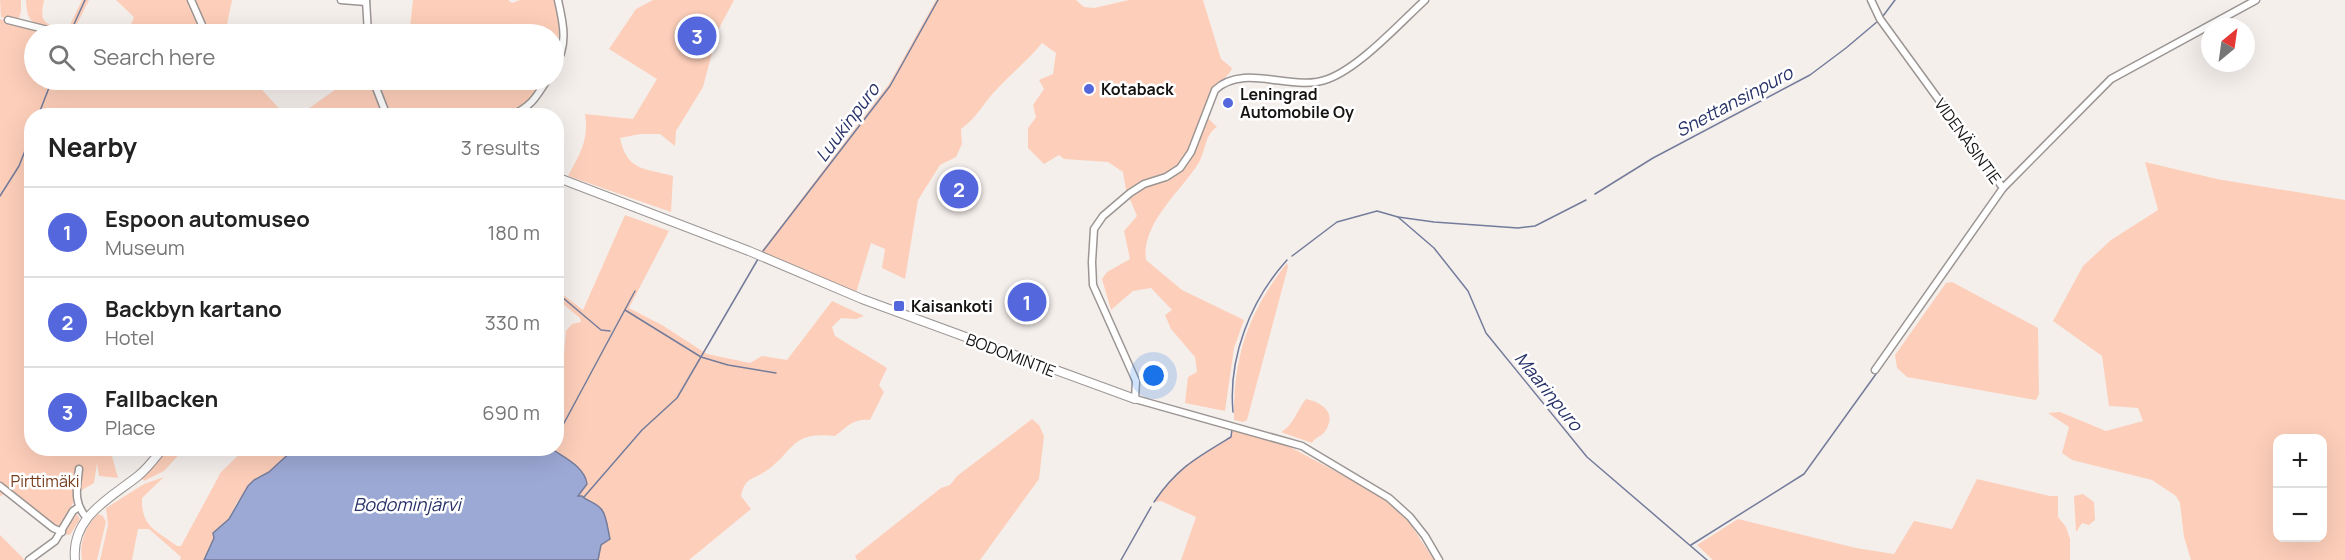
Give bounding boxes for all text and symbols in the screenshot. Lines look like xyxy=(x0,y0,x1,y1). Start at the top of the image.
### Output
pin: 3 xyxy=(678,14,716,58)
north arrow xyxy=(2201,18,2255,72)
search box xyxy=(24,24,564,90)
icon: search xyxy=(45,41,78,74)
text: Search here xyxy=(93,42,215,72)
water label: Snettansinpuro xyxy=(1671,60,1798,142)
water label: Luukinpuro xyxy=(810,77,885,166)
place label: Kotaback xyxy=(1101,78,1174,100)
marker: Kotaback xyxy=(1082,82,1096,96)
place label: Leningrad Automobile Oy xyxy=(1240,83,1354,123)
street label: VIDENÄSINTIE xyxy=(1929,94,2007,188)
marker: Leningrad Automobile Oy xyxy=(1221,96,1235,110)
text: Nearby xyxy=(48,129,137,165)
text: 3 results xyxy=(461,134,540,161)
pin: 2 xyxy=(940,166,978,212)
text: Espoon automuseo xyxy=(105,204,310,234)
text: 1 xyxy=(63,219,72,246)
text: 180 m xyxy=(487,219,540,246)
text: Museum xyxy=(105,234,185,261)
pin: 1 xyxy=(1008,280,1046,324)
text: Backbyn kartano xyxy=(105,294,282,324)
place label: Kaisankoti xyxy=(911,295,993,317)
marker: Kaisankoti xyxy=(892,299,906,313)
text: 2 xyxy=(62,309,73,336)
text: 330 m xyxy=(485,309,540,336)
text: Hotel xyxy=(105,324,155,351)
street label: BODOMINTIE xyxy=(963,328,1059,382)
water label: Maarinpuro xyxy=(1510,347,1589,436)
your location xyxy=(1139,361,1168,390)
text: Fallbacken xyxy=(105,384,218,414)
text: 3 xyxy=(62,399,73,426)
text: 690 m xyxy=(482,399,540,426)
text: Place xyxy=(105,414,155,441)
map controls xyxy=(2273,434,2327,542)
button: + xyxy=(2273,434,2327,488)
park label: Pirttimäki xyxy=(11,470,79,492)
button: − xyxy=(2273,488,2327,542)
water label: Bodominjärvi xyxy=(353,492,464,516)

